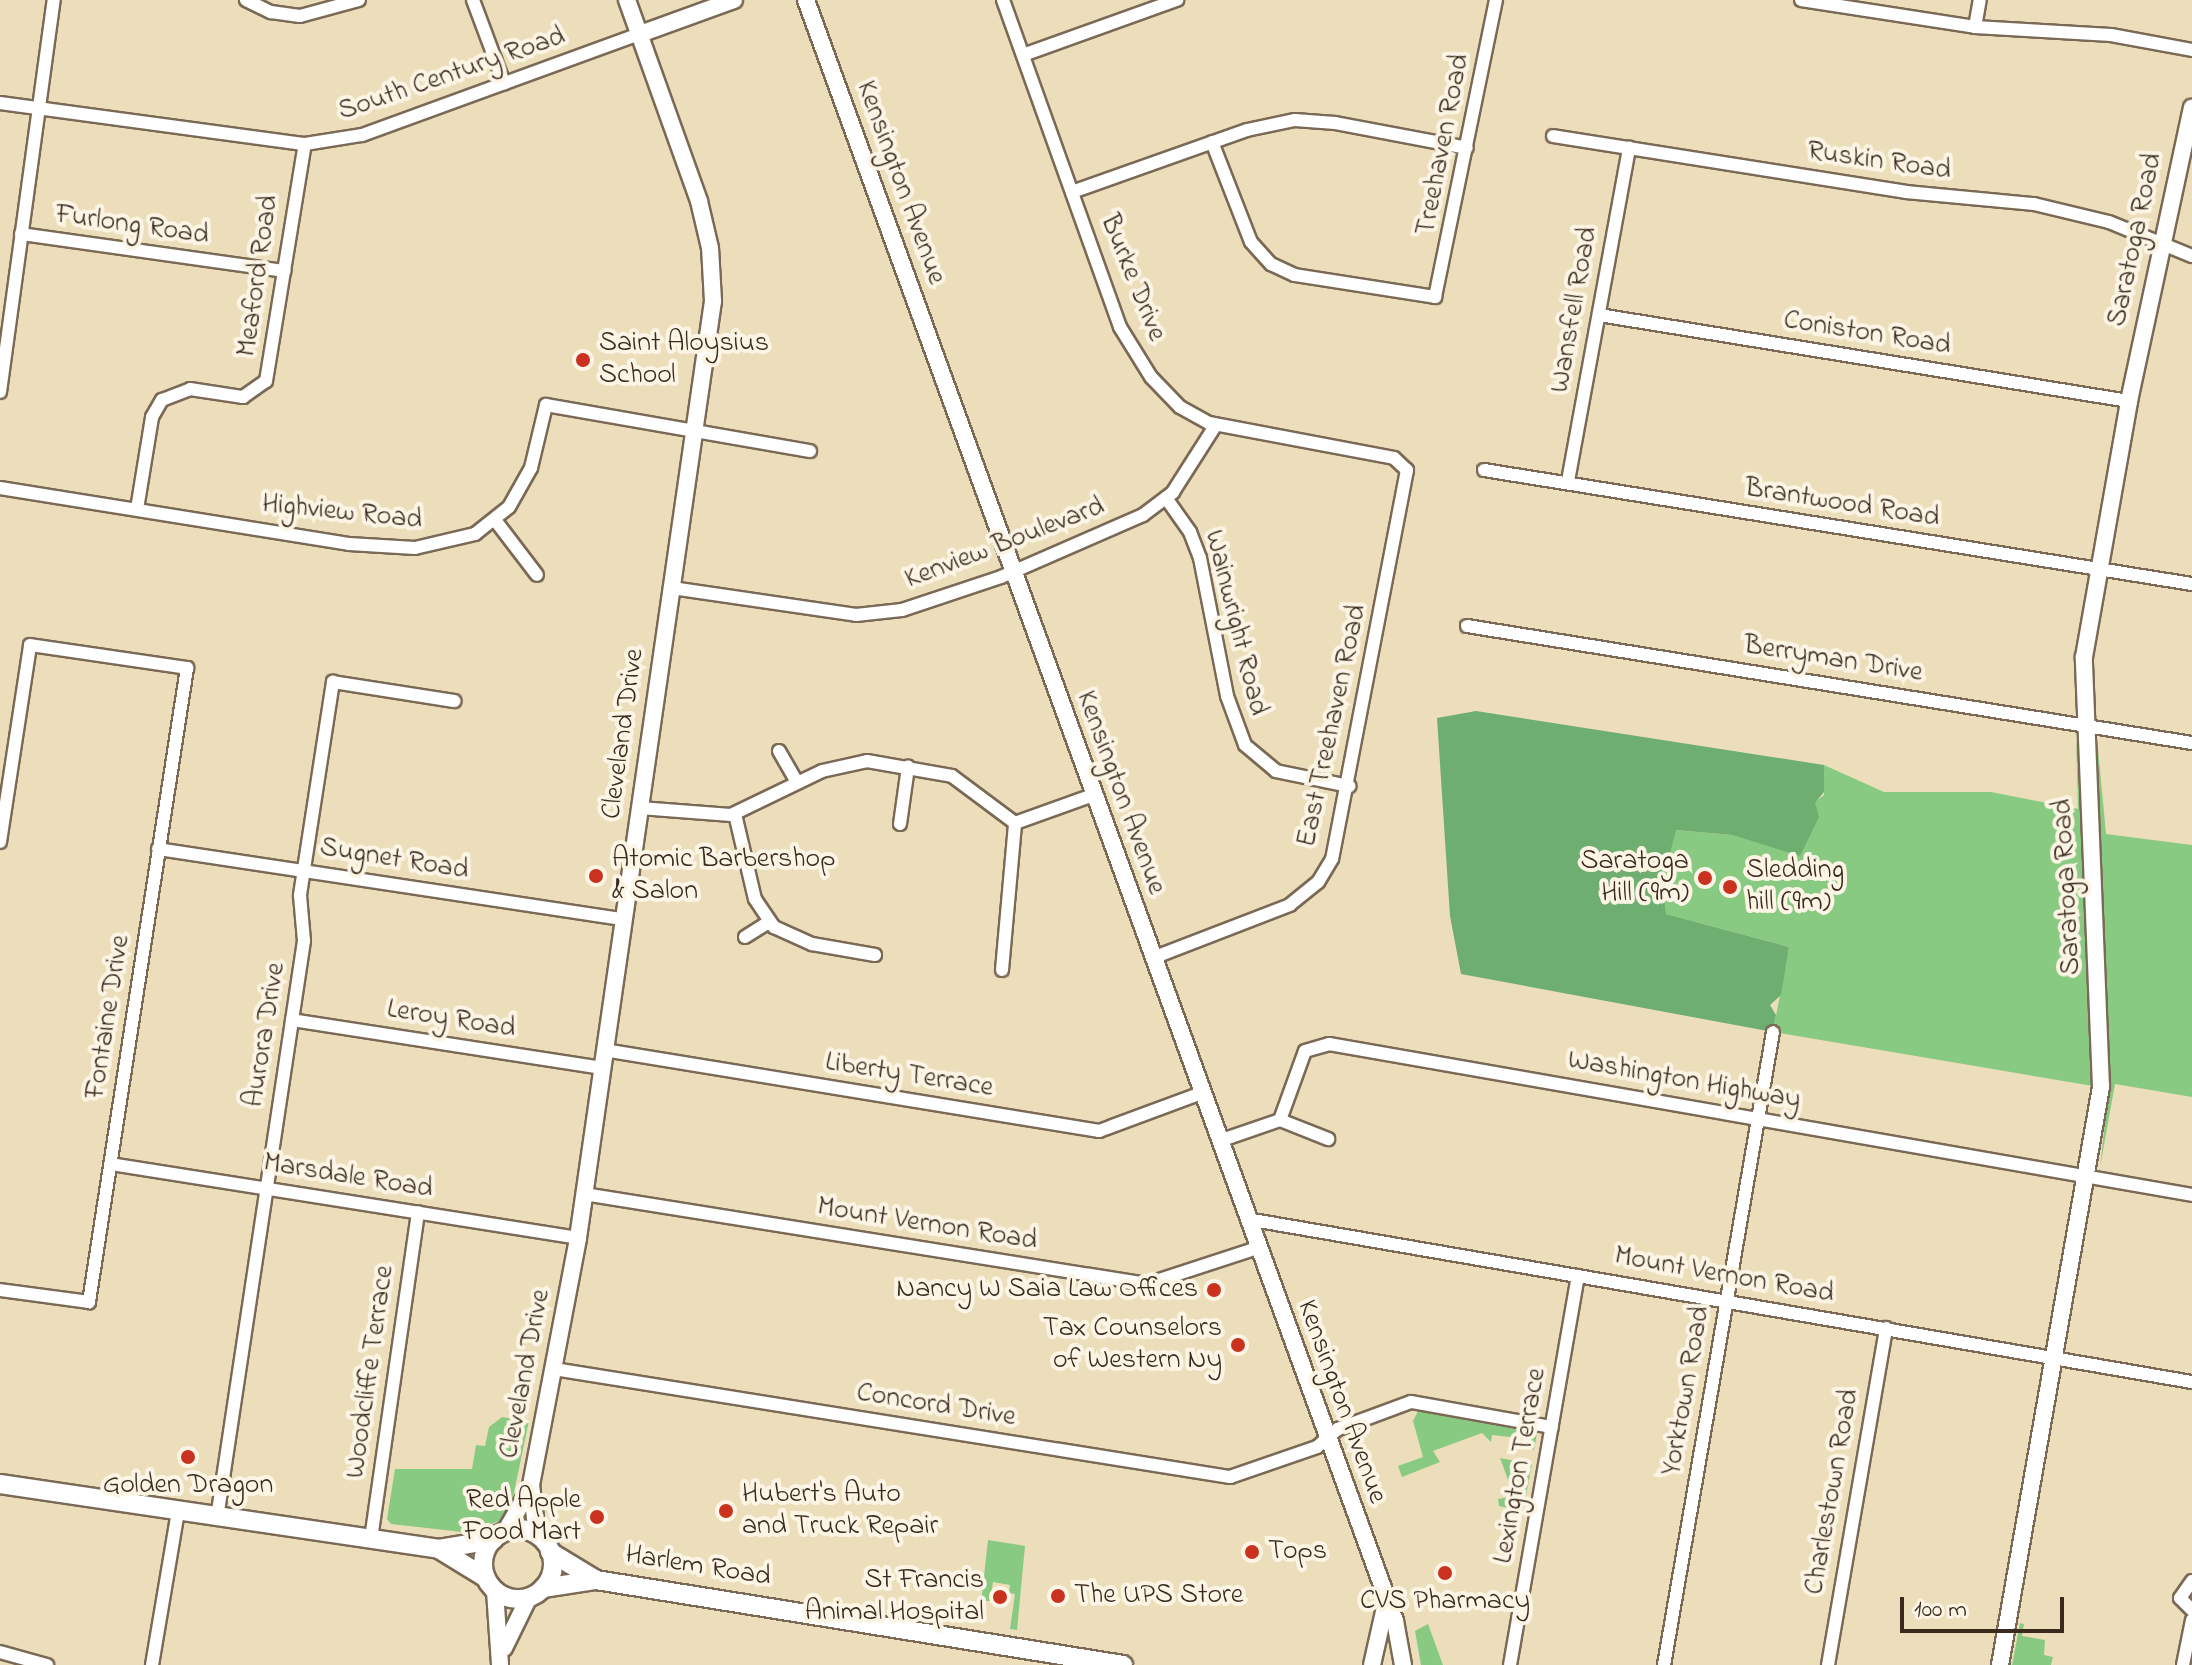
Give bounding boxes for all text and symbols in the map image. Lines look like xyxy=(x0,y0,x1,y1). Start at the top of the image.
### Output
street label: South Century Road xyxy=(334,20,570,130)
street label: Treehaven Road xyxy=(1410,51,1478,239)
street label: Kensington Avenue xyxy=(848,77,952,289)
street label: Ruskin Road xyxy=(1805,135,1953,189)
street label: Saratoga Road xyxy=(2101,150,2171,330)
street label: Meaford Road xyxy=(231,193,287,359)
street label: Furlong Road xyxy=(53,199,211,253)
street label: Burke Drive xyxy=(1091,210,1173,346)
street label: Wansfell Road xyxy=(1544,224,1606,396)
street label: Coniston Road xyxy=(1781,304,1953,364)
place label: Saint Aloysius School xyxy=(599,327,769,393)
marker: Saint Aloysius School xyxy=(574,351,592,369)
street label: Brantwood Road xyxy=(1742,472,1942,536)
street label: Highview Road xyxy=(260,488,424,538)
street label: Kenview Boulevard xyxy=(901,491,1109,597)
street label: Wainwright Road xyxy=(1196,527,1274,719)
street label: East Treehaven Road xyxy=(1291,602,1375,850)
street label: Berryman Drive xyxy=(1741,629,1925,691)
street label: Cleveland Drive xyxy=(595,647,653,821)
street label: Kensington Avenue xyxy=(1068,687,1172,899)
street label: Saratoga Road xyxy=(2047,798,2089,976)
street label: Sugnet Road xyxy=(317,832,471,888)
place label: Atomic Barbershop & Salon xyxy=(612,843,835,909)
place label: Saratoga Hill (9m) xyxy=(1580,845,1689,911)
place label: Sledding hill (9m) xyxy=(1746,854,1844,920)
marker: Atomic Barbershop & Salon xyxy=(587,867,605,885)
marker: Saratoga Hill (9m) xyxy=(1696,869,1714,887)
marker: Sledding hill (9m) xyxy=(1721,878,1739,896)
street label: Fontaine Drive xyxy=(79,933,139,1101)
street label: Aurora Drive xyxy=(238,960,294,1110)
street label: Leroy Road xyxy=(384,993,518,1047)
street label: Washington Highway xyxy=(1565,1044,1803,1118)
street label: Liberty Terrace xyxy=(823,1046,995,1106)
street label: Marsdale Road xyxy=(261,1147,435,1207)
street label: Mount Vernon Road xyxy=(815,1191,1039,1259)
street label: Mount Vernon Road xyxy=(1612,1240,1836,1312)
street label: Woodcliffe Terrace xyxy=(339,1263,403,1481)
place label: Nancy W Saia Law Offices xyxy=(896,1273,1198,1307)
marker: Nancy W Saia Law Offices xyxy=(1205,1281,1223,1299)
street label: Cleveland Drive xyxy=(493,1287,559,1461)
street label: Kensington Avenue xyxy=(1289,1296,1393,1508)
street label: Yorktown Road xyxy=(1656,1304,1718,1478)
place label: Tax Counselors of Western Ny xyxy=(1043,1312,1222,1378)
marker: Tax Counselors of Western Ny xyxy=(1229,1336,1247,1354)
street label: Lexington Terrace xyxy=(1487,1366,1555,1566)
street label: Concord Drive xyxy=(854,1377,1018,1435)
street label: Charlestown Road xyxy=(1798,1387,1868,1597)
marker: Golden Dragon xyxy=(179,1448,197,1466)
place label: Golden Dragon xyxy=(103,1469,273,1503)
place label: Hubert's Auto and Truck Repair xyxy=(742,1478,938,1544)
place label: Red Apple Food Mart xyxy=(463,1484,581,1550)
marker: Hubert's Auto and Truck Repair xyxy=(717,1502,735,1520)
marker: Red Apple Food Mart xyxy=(588,1508,606,1526)
place label: Tops xyxy=(1268,1535,1327,1569)
street label: Harlem Road xyxy=(623,1539,773,1595)
marker: Tops xyxy=(1243,1543,1261,1561)
place label: St Francis Animal Hospital xyxy=(805,1564,984,1630)
marker: CVS Pharmacy xyxy=(1436,1564,1454,1582)
place label: The UPS Store xyxy=(1074,1579,1243,1613)
scale bar xyxy=(1904,1581,2068,1631)
place label: CVS Pharmacy xyxy=(1360,1585,1530,1619)
marker: The UPS Store xyxy=(1049,1587,1067,1605)
marker: St Francis Animal Hospital xyxy=(991,1588,1009,1606)
text: 100 m xyxy=(1914,1593,1967,1628)

